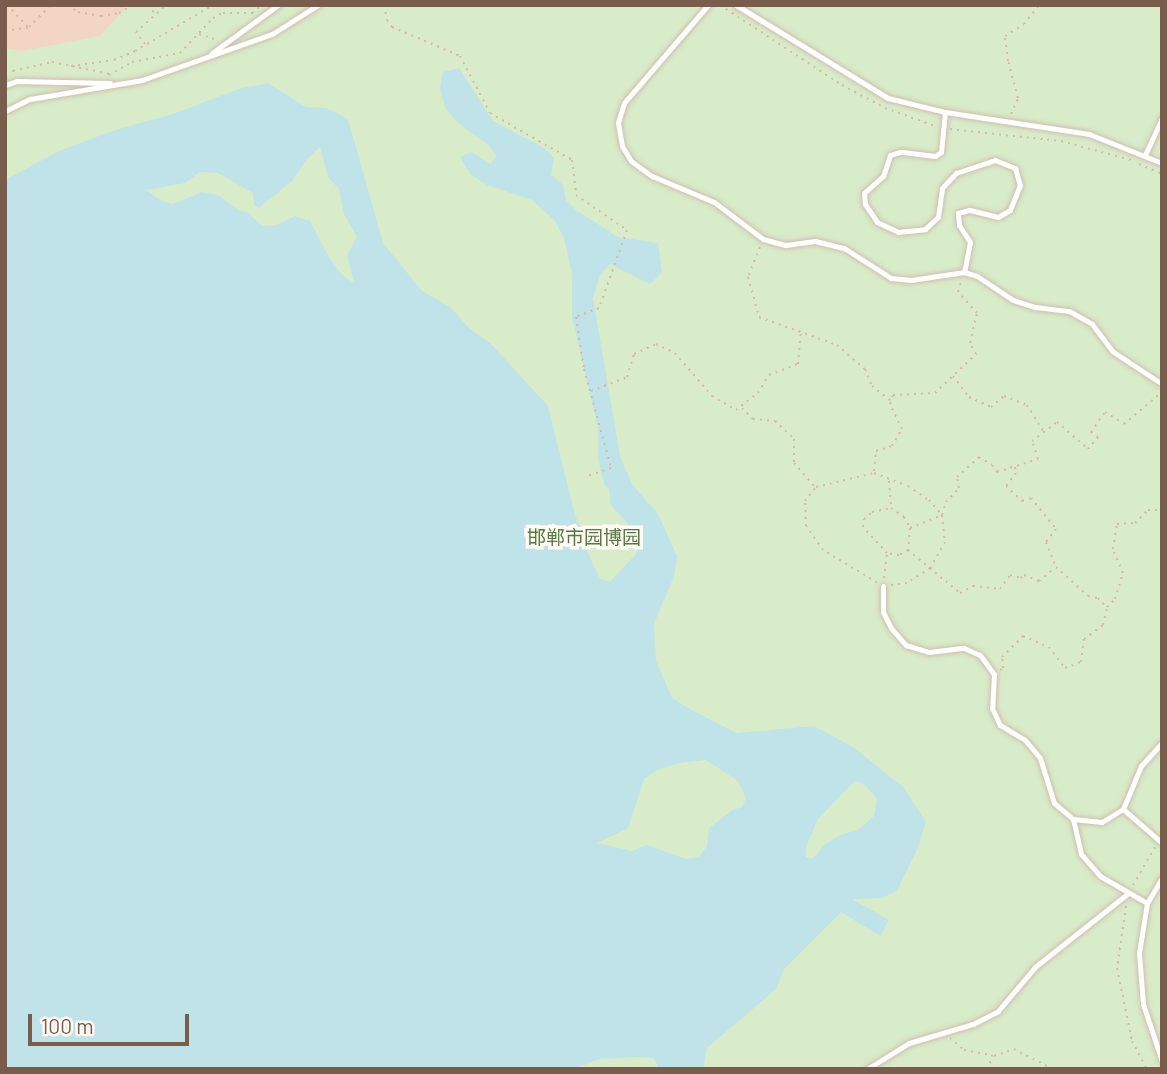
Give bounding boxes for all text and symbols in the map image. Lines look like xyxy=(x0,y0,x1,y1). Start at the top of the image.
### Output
park label: 邯郸市园博园 xyxy=(527,526,641,548)
scale bar xyxy=(32,1000,192,1044)
text: 100 m xyxy=(41,1013,94,1038)

